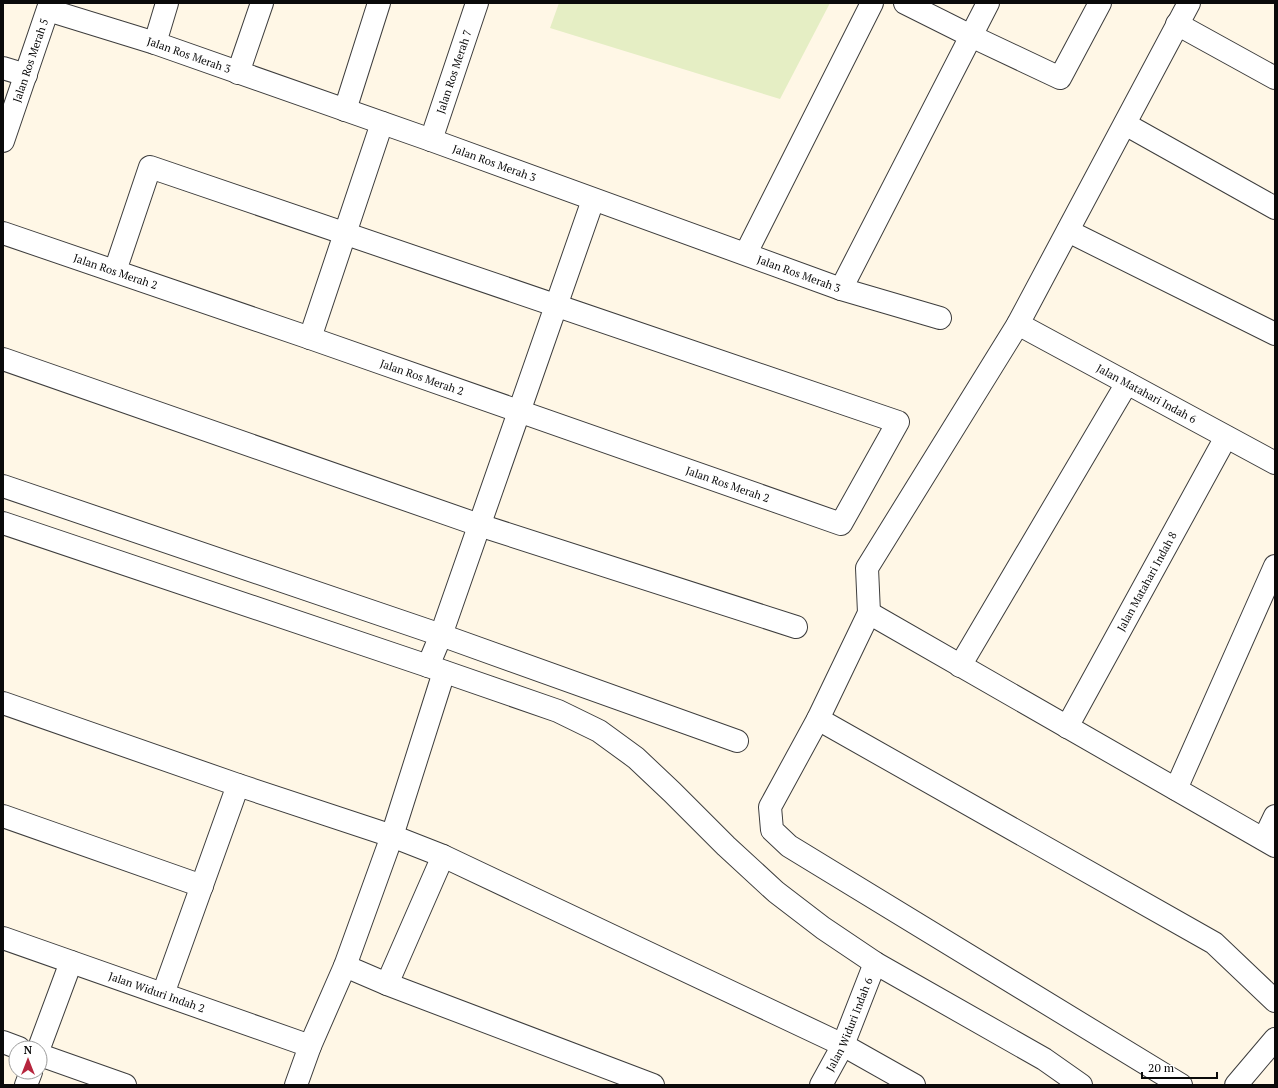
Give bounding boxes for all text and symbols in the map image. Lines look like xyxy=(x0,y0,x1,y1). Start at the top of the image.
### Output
street label: Jalan Ros Merah 5 xyxy=(10,17,51,104)
street label: Jalan Ros Merah 7 xyxy=(433,28,475,116)
street label: Jalan Ros Merah 3 xyxy=(145,34,233,76)
street label: Jalan Ros Merah 3 xyxy=(451,141,538,185)
street label: Jalan Ros Merah 2 xyxy=(72,251,159,292)
street label: Jalan Ros Merah 3 xyxy=(755,252,843,295)
street label: Jalan Ros Merah 2 xyxy=(378,356,466,398)
street label: Jalan Matahari Indah 6 xyxy=(1094,361,1199,426)
street label: Jalan Ros Merah 2 xyxy=(684,463,771,505)
street label: Jalan Matahari Indah 8 xyxy=(1114,529,1180,634)
street label: Jalan Widuri Indah 2 xyxy=(107,969,207,1015)
street label: Jalan Widuri Indah 6 xyxy=(823,975,876,1074)
north arrow xyxy=(8,1040,48,1080)
text: N xyxy=(24,1043,33,1057)
scale bar xyxy=(1142,1054,1217,1080)
text: 20 m xyxy=(1148,1060,1175,1075)

